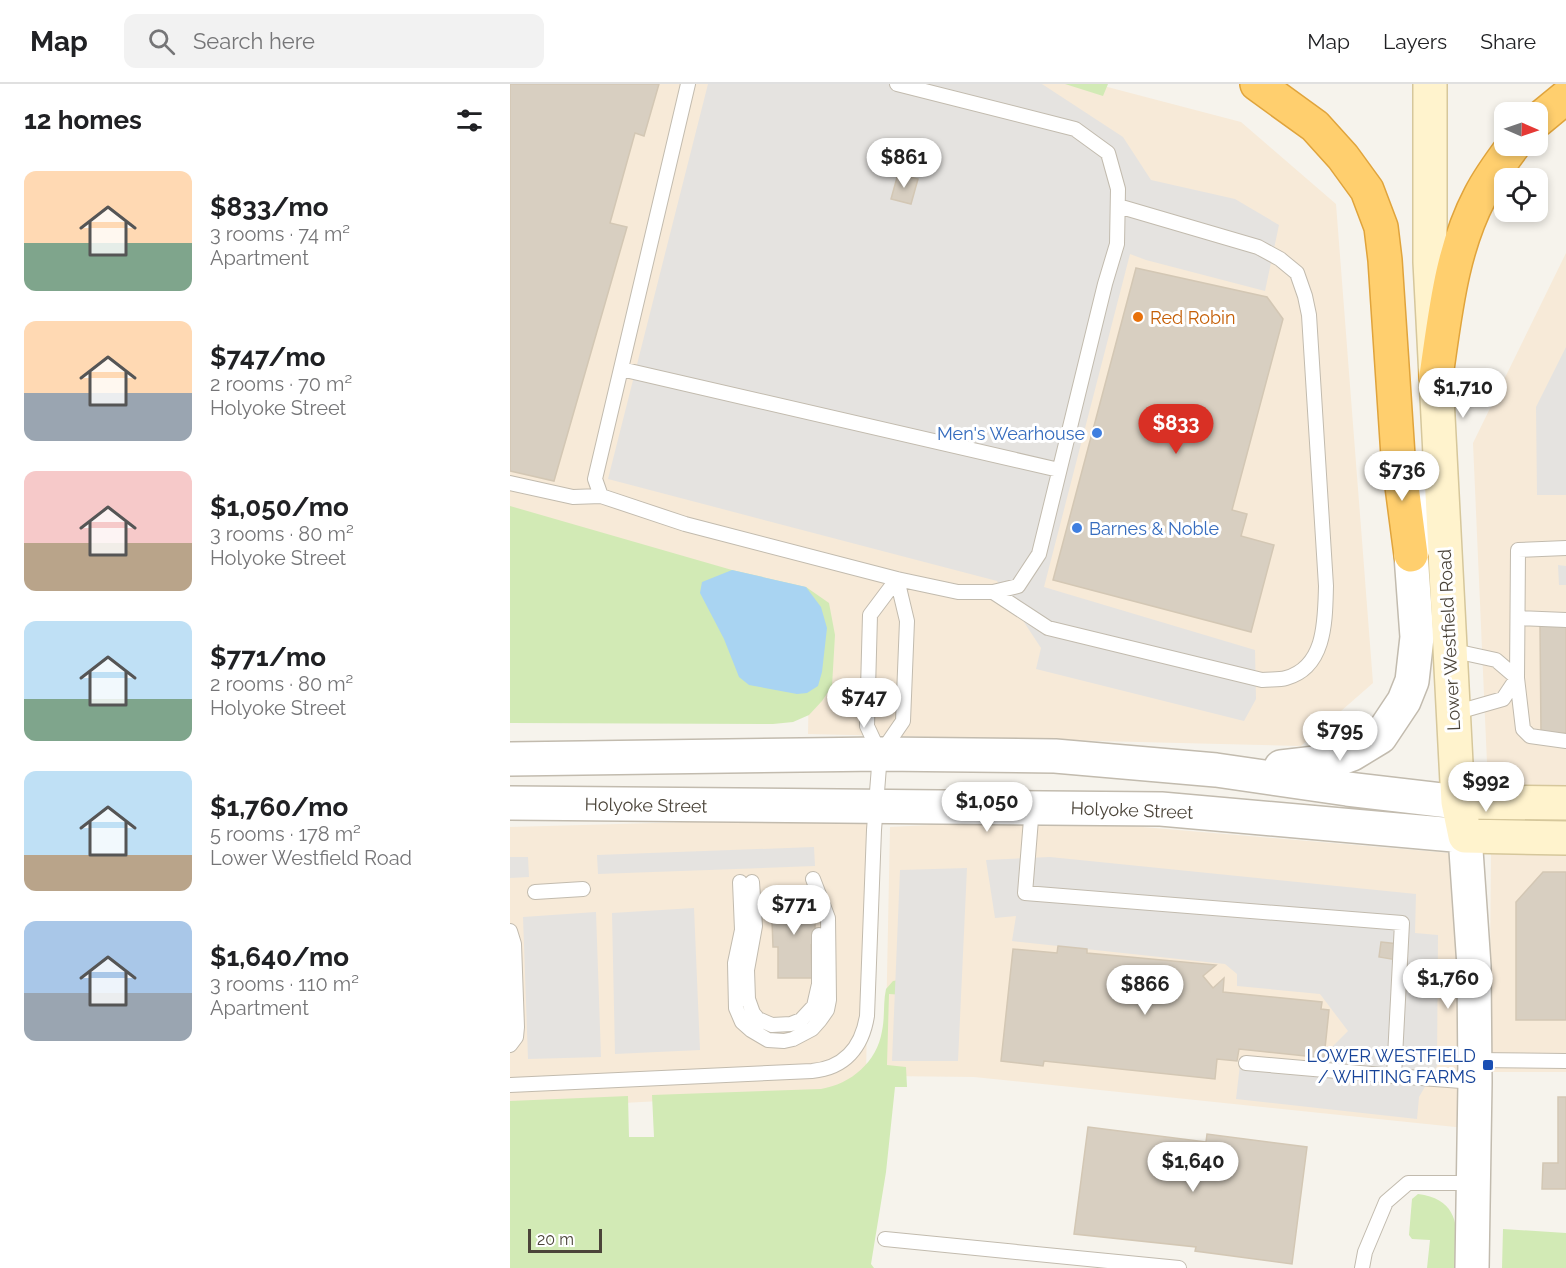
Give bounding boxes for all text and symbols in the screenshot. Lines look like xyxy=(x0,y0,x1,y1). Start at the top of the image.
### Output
search box xyxy=(124,14,544,68)
text: Map xyxy=(30,25,88,58)
icon: search xyxy=(145,25,178,58)
text: Search here xyxy=(193,28,315,54)
text: Map xyxy=(1307,29,1350,54)
text: Layers xyxy=(1383,29,1447,54)
text: Share xyxy=(1480,29,1536,54)
north arrow xyxy=(1494,102,1548,156)
map controls xyxy=(1494,102,1548,222)
icon: filters xyxy=(453,104,486,137)
text: 12 homes xyxy=(24,105,142,135)
pin: $861 xyxy=(868,138,940,189)
text: $861 xyxy=(881,145,927,169)
button: locate xyxy=(1494,168,1548,222)
text: $833/mo xyxy=(210,192,328,222)
icon: home xyxy=(72,195,144,267)
text: 3 rooms · 74 m² xyxy=(210,222,350,246)
text: Apartment xyxy=(210,246,309,270)
place label: Red Robin xyxy=(1150,307,1236,328)
marker: Red Robin xyxy=(1131,310,1145,324)
text: $747/mo xyxy=(210,342,325,372)
icon: home xyxy=(72,345,144,417)
pin: $1,710 xyxy=(1414,368,1512,419)
text: 2 rooms · 70 m² xyxy=(210,372,352,396)
text: $1,710 xyxy=(1433,375,1493,399)
text: Holyoke Street xyxy=(210,396,346,420)
pin: $833 xyxy=(1140,404,1212,455)
text: $833 xyxy=(1152,411,1200,435)
place label: Men's Wearhouse xyxy=(937,423,1085,444)
marker: Men's Wearhouse xyxy=(1090,426,1104,440)
pin: $736 xyxy=(1366,451,1438,502)
text: $736 xyxy=(1378,458,1426,482)
text: $1,050/mo xyxy=(210,492,349,522)
icon: home xyxy=(72,495,144,567)
place label: Barnes & Noble xyxy=(1089,518,1220,539)
marker: Barnes & Noble xyxy=(1070,521,1084,535)
text: 3 rooms · 80 m² xyxy=(210,522,354,546)
text: Holyoke Street xyxy=(210,546,346,570)
street label: Lower Westfield Road xyxy=(1434,549,1464,731)
text: $771/mo xyxy=(210,642,326,672)
icon: home xyxy=(72,645,144,717)
text: 2 rooms · 80 m² xyxy=(210,672,353,696)
pin: $747 xyxy=(828,678,900,729)
text: $747 xyxy=(841,685,887,709)
text: Holyoke Street xyxy=(210,696,346,720)
pin: $795 xyxy=(1304,711,1376,762)
text: $795 xyxy=(1317,718,1363,742)
pin: $992 xyxy=(1450,762,1522,813)
text: $992 xyxy=(1462,769,1510,793)
pin: $1,050 xyxy=(938,782,1036,833)
text: $1,050 xyxy=(956,789,1018,813)
text: $1,760/mo xyxy=(210,792,348,822)
street label: Holyoke Street xyxy=(584,793,708,817)
icon: home xyxy=(72,795,144,867)
street label: Holyoke Street xyxy=(1070,797,1194,823)
text: 5 rooms · 178 m² xyxy=(210,822,361,846)
text: Lower Westfield Road xyxy=(210,846,412,870)
pin: $771 xyxy=(758,885,830,936)
text: $771 xyxy=(771,892,817,916)
text: $1,640/mo xyxy=(210,942,349,972)
icon: home xyxy=(72,945,144,1017)
pin: $1,760 xyxy=(1399,959,1497,1010)
pin: $866 xyxy=(1109,965,1181,1016)
text: $1,760 xyxy=(1417,966,1479,990)
text: 3 rooms · 110 m² xyxy=(210,972,359,996)
text: $866 xyxy=(1120,972,1170,996)
text: Apartment xyxy=(210,996,309,1020)
place label: LOWER WESTFIELD / WHITING FARMS xyxy=(1306,1045,1476,1087)
marker: LOWER WESTFIELD / WHITING FARMS xyxy=(1481,1058,1495,1072)
pin: $1,640 xyxy=(1144,1142,1242,1193)
text: $1,640 xyxy=(1161,1149,1225,1173)
scale bar xyxy=(528,1226,602,1254)
text: 20 m xyxy=(537,1230,574,1249)

